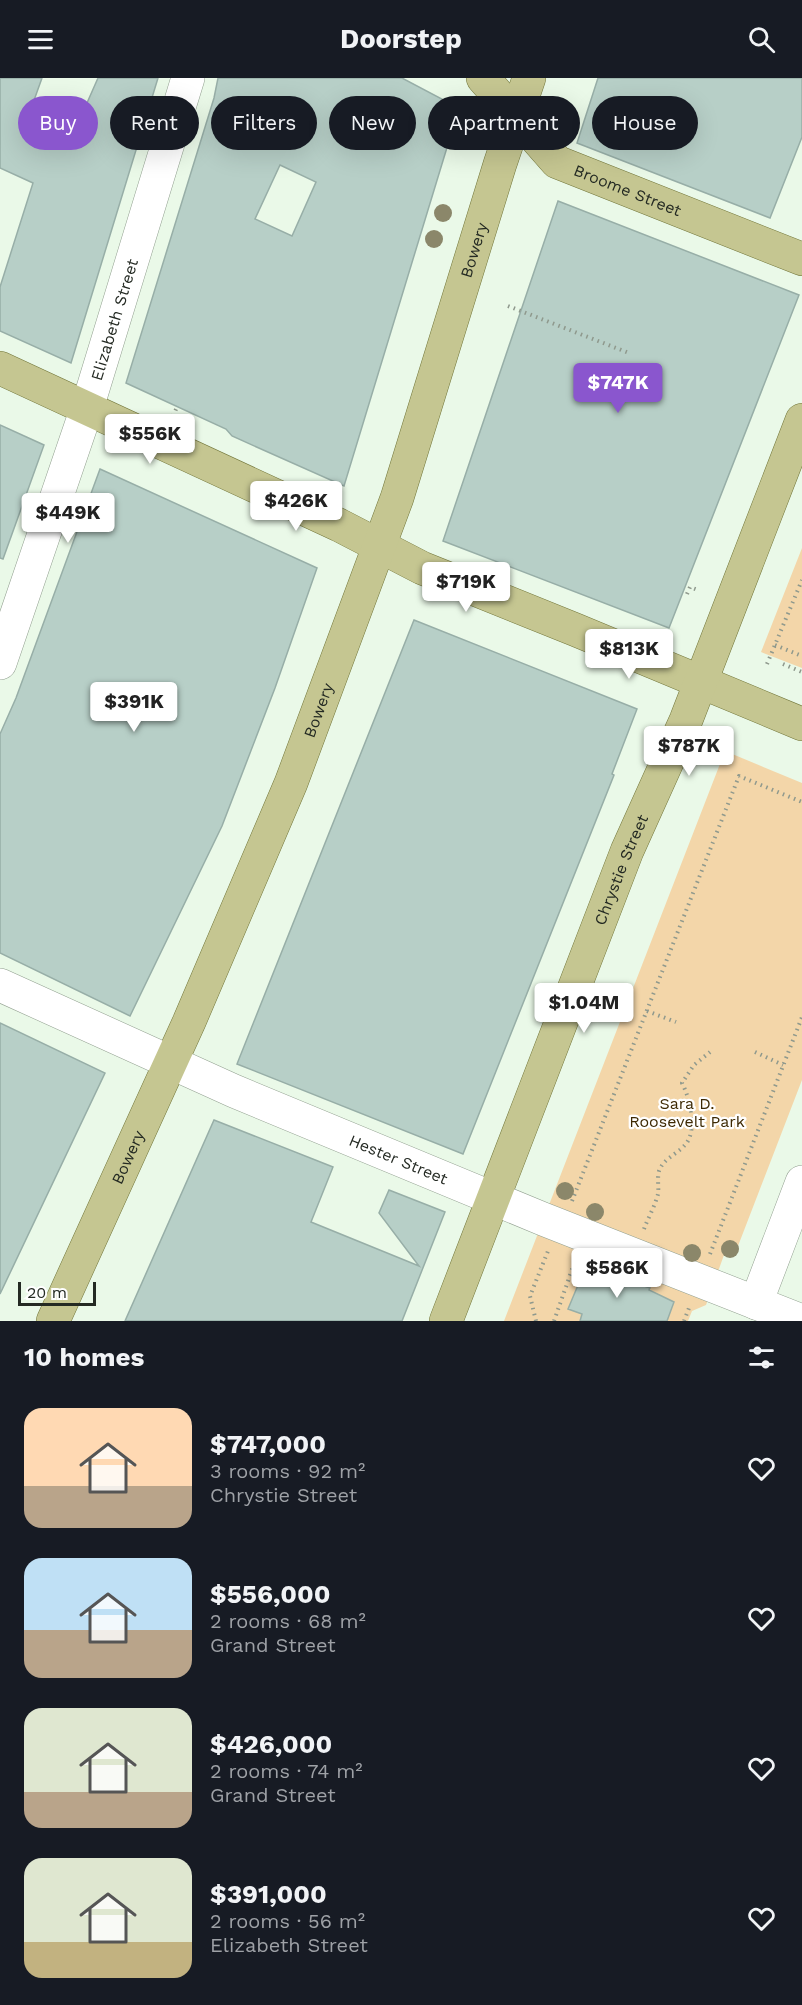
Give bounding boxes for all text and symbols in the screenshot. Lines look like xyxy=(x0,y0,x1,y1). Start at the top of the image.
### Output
icon: menu xyxy=(24,23,57,56)
text: Doorstep xyxy=(340,23,462,55)
icon: search xyxy=(745,23,778,56)
chip: Buy xyxy=(18,96,98,150)
chip: Rent xyxy=(110,96,199,150)
chip: Filters xyxy=(211,96,317,150)
chip: New xyxy=(329,96,416,150)
chip: Apartment xyxy=(428,96,580,150)
chip: House xyxy=(592,96,698,150)
street label: Broome Street xyxy=(571,161,684,220)
street label: Bowery xyxy=(457,219,492,280)
street label: Elizabeth Street xyxy=(87,256,142,383)
pin: $747K xyxy=(576,363,660,414)
text: $747K xyxy=(587,370,649,394)
pin: $556K xyxy=(108,414,192,465)
text: $556K xyxy=(119,421,181,445)
pin: $426K xyxy=(254,481,338,532)
text: $426K xyxy=(264,488,328,512)
pin: $449K xyxy=(26,493,110,544)
text: $449K xyxy=(36,500,100,524)
pin: $719K xyxy=(424,562,508,613)
text: $719K xyxy=(436,569,496,593)
pin: $813K xyxy=(587,629,671,680)
text: $813K xyxy=(599,636,659,660)
street label: Bowery xyxy=(300,680,338,740)
pin: $391K xyxy=(92,682,176,733)
text: $391K xyxy=(104,689,164,713)
pin: $787K xyxy=(647,726,731,777)
text: $787K xyxy=(658,733,720,757)
street label: Chrystie Street xyxy=(590,811,652,928)
pin: $1.04M xyxy=(535,983,633,1034)
text: $1.04M xyxy=(548,990,620,1014)
park label: Sara D. Roosevelt Park xyxy=(629,1094,745,1131)
street label: Bowery xyxy=(108,1127,149,1187)
street label: Hester Street xyxy=(346,1131,451,1189)
pin: $586K xyxy=(575,1248,659,1299)
text: $586K xyxy=(585,1255,649,1279)
scale bar xyxy=(18,1279,96,1306)
text: 20 m xyxy=(27,1283,67,1302)
icon: filters xyxy=(745,1341,778,1374)
text: 10 homes xyxy=(24,1342,144,1372)
text: $747,000 xyxy=(210,1429,326,1459)
icon: home xyxy=(72,1432,144,1504)
icon: heart xyxy=(745,1452,778,1485)
text: 3 rooms · 92 m² xyxy=(210,1459,365,1483)
text: Chrystie Street xyxy=(210,1483,357,1507)
text: $556,000 xyxy=(210,1579,331,1609)
icon: home xyxy=(72,1582,144,1654)
icon: heart xyxy=(745,1602,778,1635)
text: 2 rooms · 68 m² xyxy=(210,1609,366,1633)
text: Grand Street xyxy=(210,1633,336,1657)
text: $426,000 xyxy=(210,1729,332,1759)
icon: home xyxy=(72,1732,144,1804)
icon: heart xyxy=(745,1752,778,1785)
text: 2 rooms · 74 m² xyxy=(210,1759,363,1783)
text: Grand Street xyxy=(210,1783,336,1807)
text: $391,000 xyxy=(210,1879,327,1909)
icon: home xyxy=(72,1882,144,1954)
icon: heart xyxy=(745,1902,778,1935)
text: 2 rooms · 56 m² xyxy=(210,1909,365,1933)
text: Elizabeth Street xyxy=(210,1933,368,1957)

